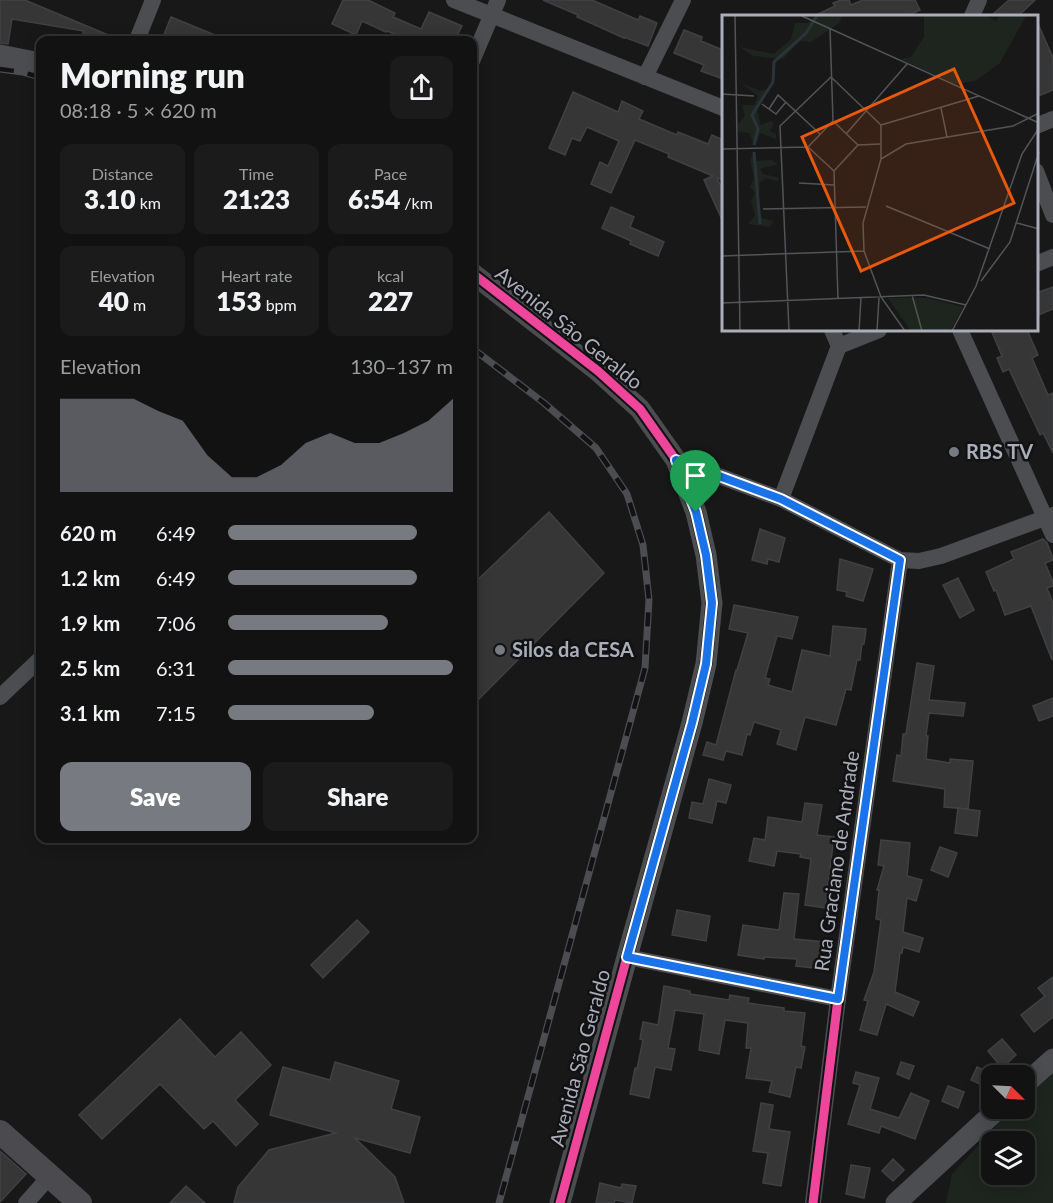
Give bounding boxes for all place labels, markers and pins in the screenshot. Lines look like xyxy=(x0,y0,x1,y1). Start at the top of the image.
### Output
place label: RBS TV xyxy=(966,439,1033,463)
marker: RBS TV xyxy=(947,445,961,459)
pin xyxy=(670,450,721,512)
place label: Silos da CESA xyxy=(512,637,634,661)
marker: Silos da CESA xyxy=(493,643,507,657)

